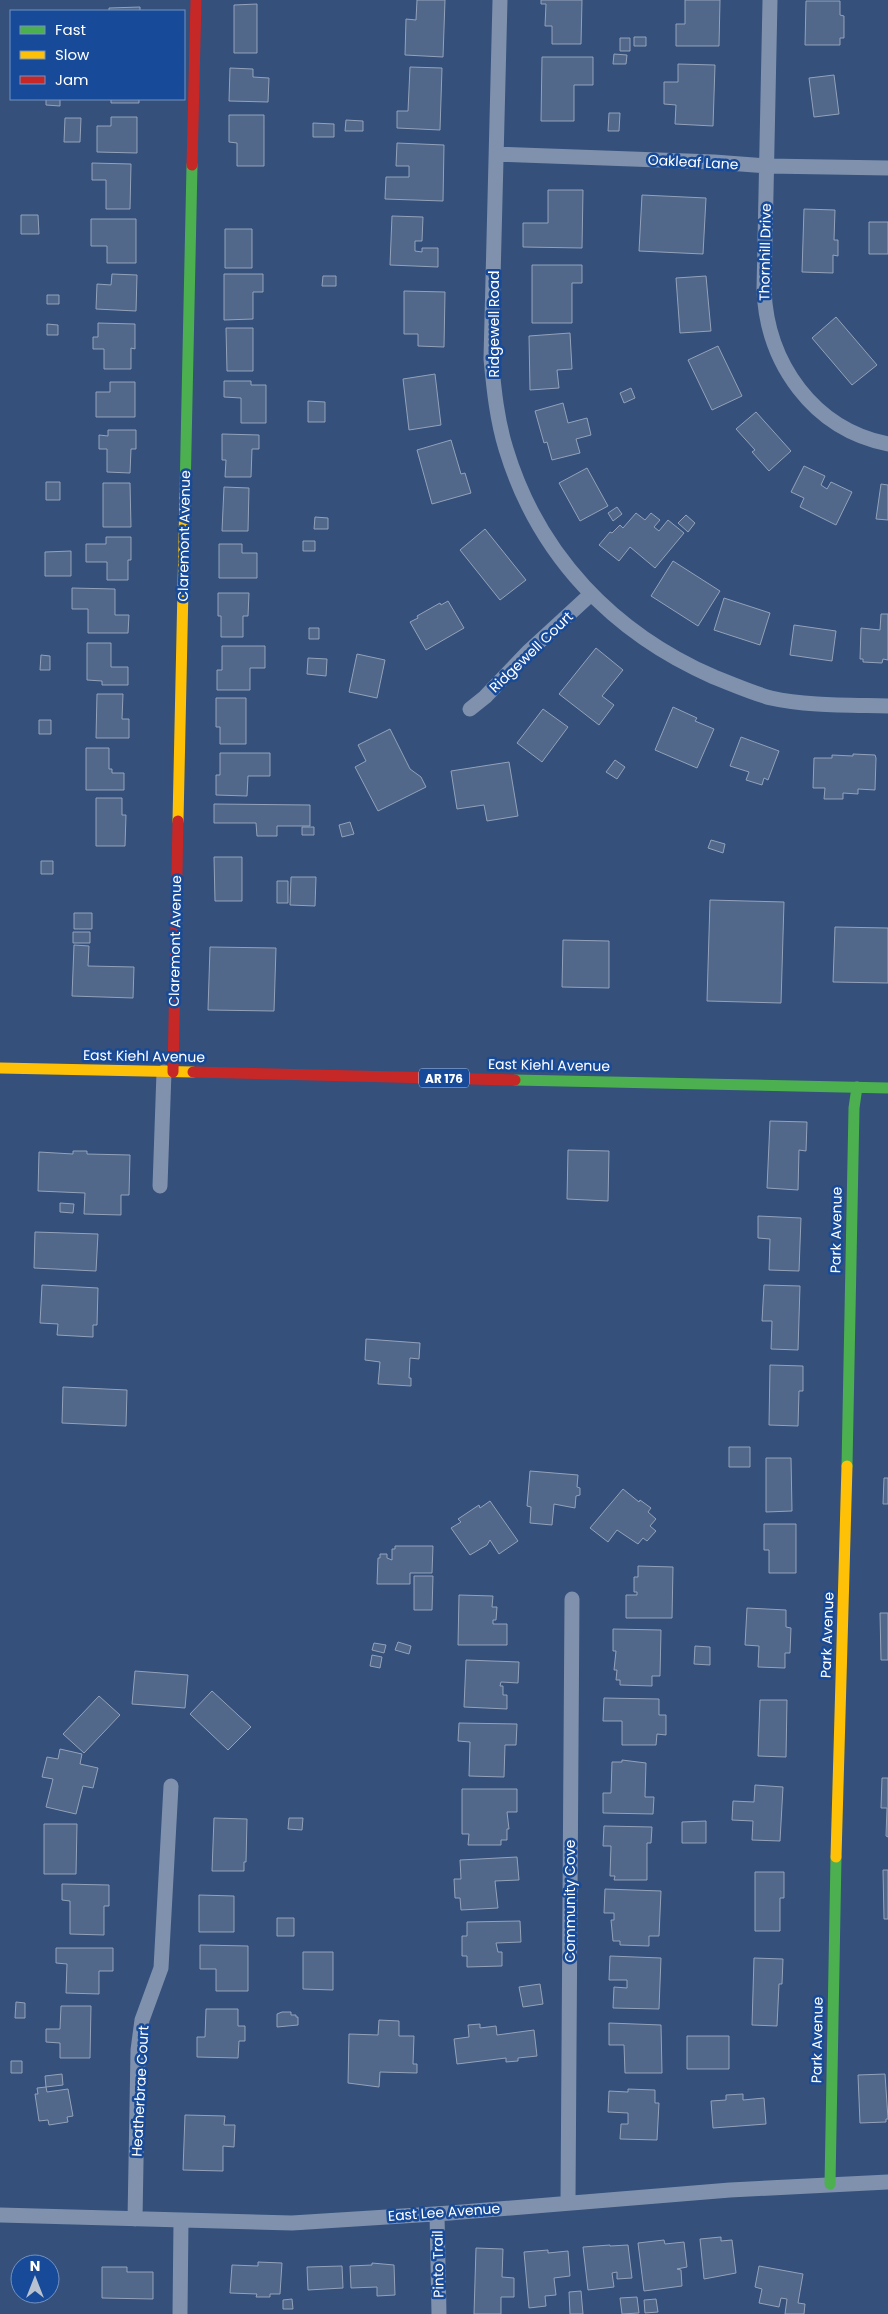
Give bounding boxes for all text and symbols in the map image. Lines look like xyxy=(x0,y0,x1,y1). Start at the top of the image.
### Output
legend xyxy=(10,10,185,100)
text: Fast xyxy=(55,19,86,40)
text: Slow xyxy=(55,44,90,65)
text: Jam xyxy=(55,69,89,90)
street label: Oakleaf Lane xyxy=(647,150,739,174)
street label: Thornhill Drive xyxy=(754,203,776,301)
street label: Ridgewell Road xyxy=(484,271,504,377)
street label: Claremont Avenue xyxy=(173,470,195,602)
street label: Ridgewell Court xyxy=(485,607,577,697)
street label: Claremont Avenue xyxy=(164,875,186,1007)
street label: East Kiehl Avenue xyxy=(83,1045,205,1067)
street label: East Kiehl Avenue xyxy=(488,1054,610,1076)
road number: AR 176 xyxy=(419,1068,469,1088)
street label: Park Avenue xyxy=(825,1186,847,1273)
street label: Park Avenue xyxy=(815,1591,839,1678)
street label: Community Cove xyxy=(560,1839,580,1963)
street label: Park Avenue xyxy=(806,1996,828,2083)
street label: Heatherbrae Court xyxy=(127,2025,153,2157)
street label: East Lee Avenue xyxy=(387,2198,501,2226)
street label: Pinto Trail xyxy=(427,2230,449,2298)
north arrow xyxy=(10,2254,60,2304)
text: N xyxy=(30,2256,40,2276)

